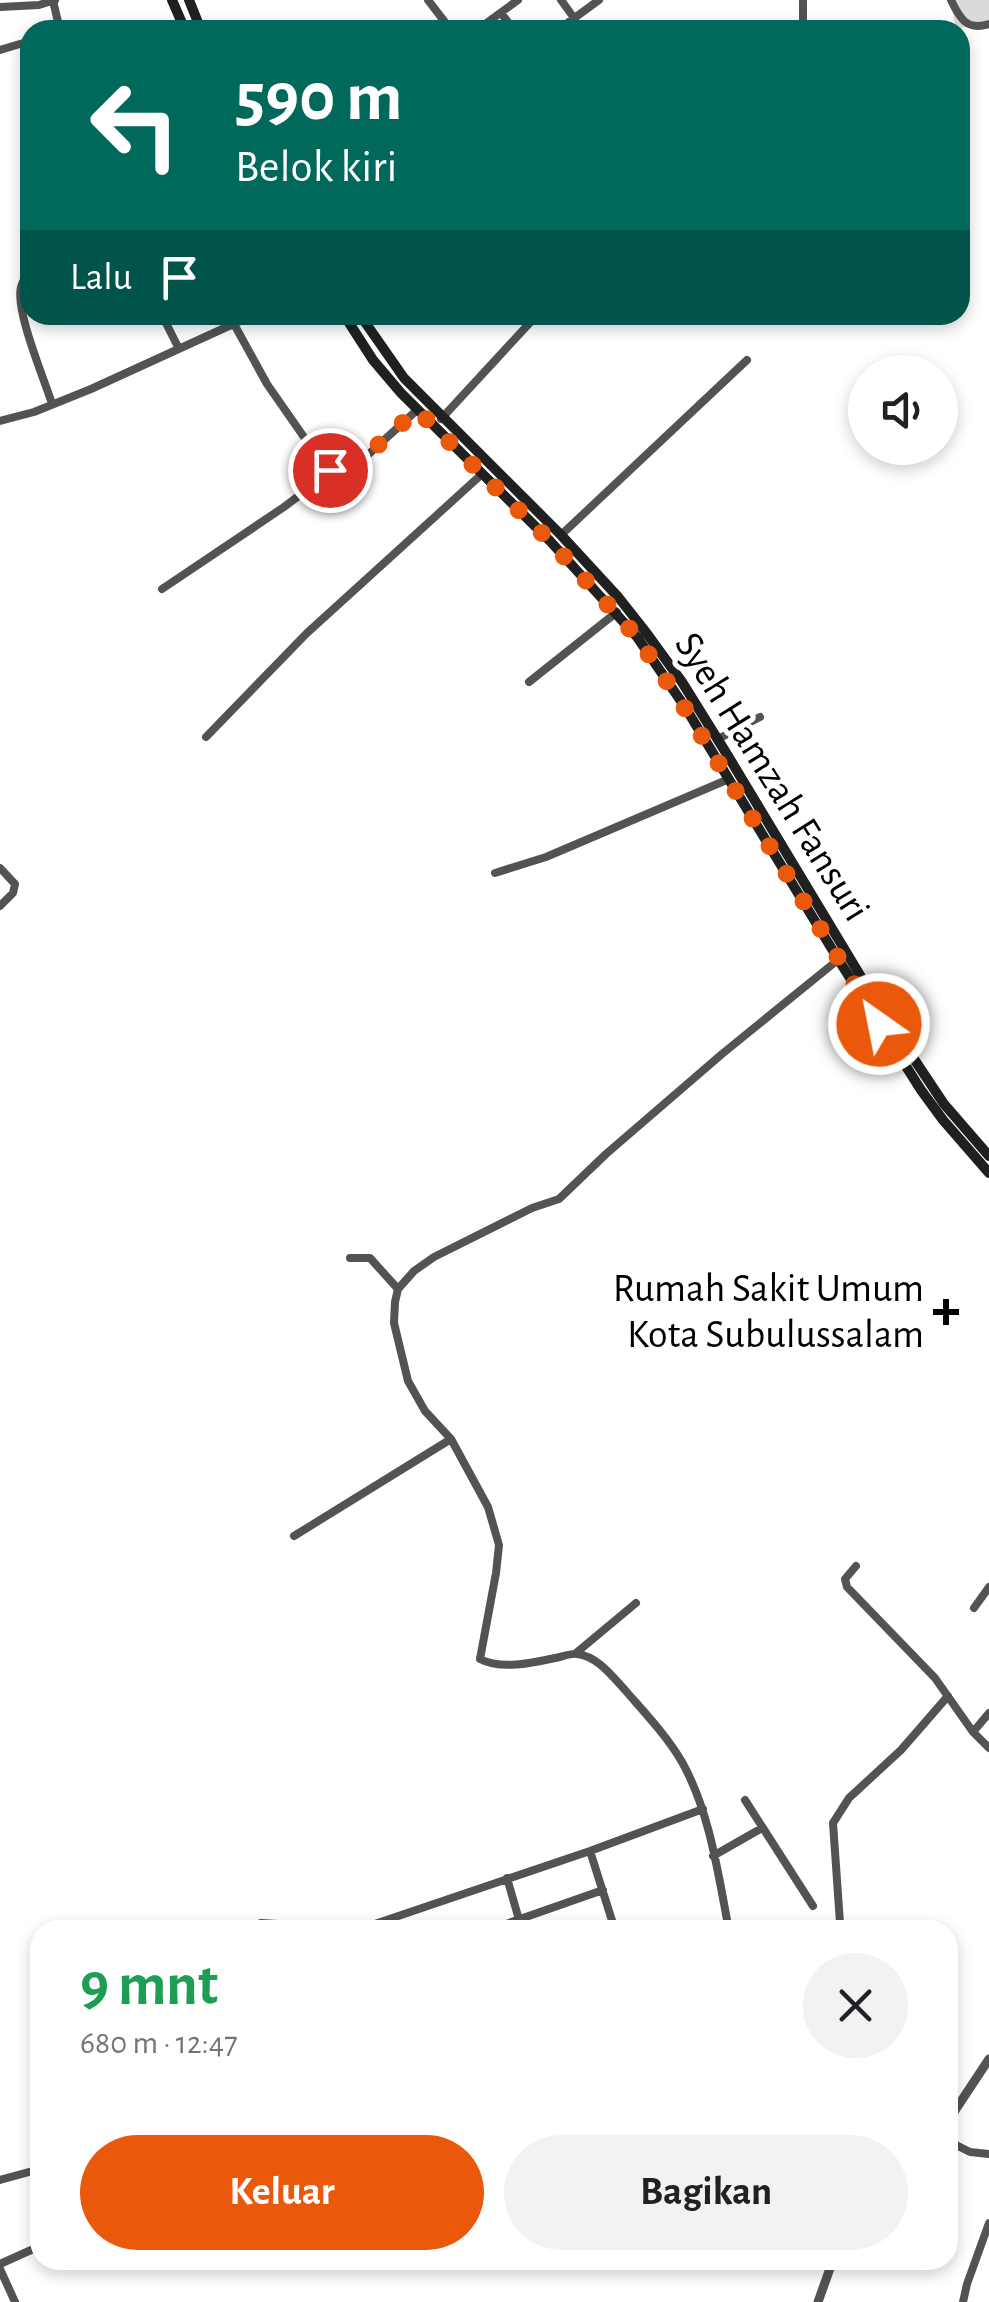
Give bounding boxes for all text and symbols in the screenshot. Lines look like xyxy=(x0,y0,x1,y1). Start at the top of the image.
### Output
icon: left xyxy=(70,60,200,190)
text: 590 m xyxy=(235,63,403,133)
text: Belok kiri xyxy=(235,145,397,190)
icon: arrive xyxy=(152,250,207,305)
text: Lalu xyxy=(70,259,132,297)
map controls xyxy=(848,355,958,465)
button: sound xyxy=(848,355,958,465)
pin xyxy=(288,428,373,513)
icon: arrive xyxy=(303,443,358,498)
street label: Syeh Hamzah Fansuri xyxy=(667,626,877,928)
position arrow xyxy=(827,972,931,1076)
place label: Rumah Sakit Umum Kota Subulussalam xyxy=(613,1269,924,1355)
marker: Rumah Sakit Umum Kota Subulussalam xyxy=(933,1299,959,1325)
button: close xyxy=(803,1953,908,2058)
text: 9 mnt xyxy=(80,1956,218,2016)
text: 680 m · 12:47 xyxy=(80,2027,238,2059)
button: Keluar xyxy=(80,2135,484,2250)
button: Bagikan xyxy=(504,2135,908,2250)

